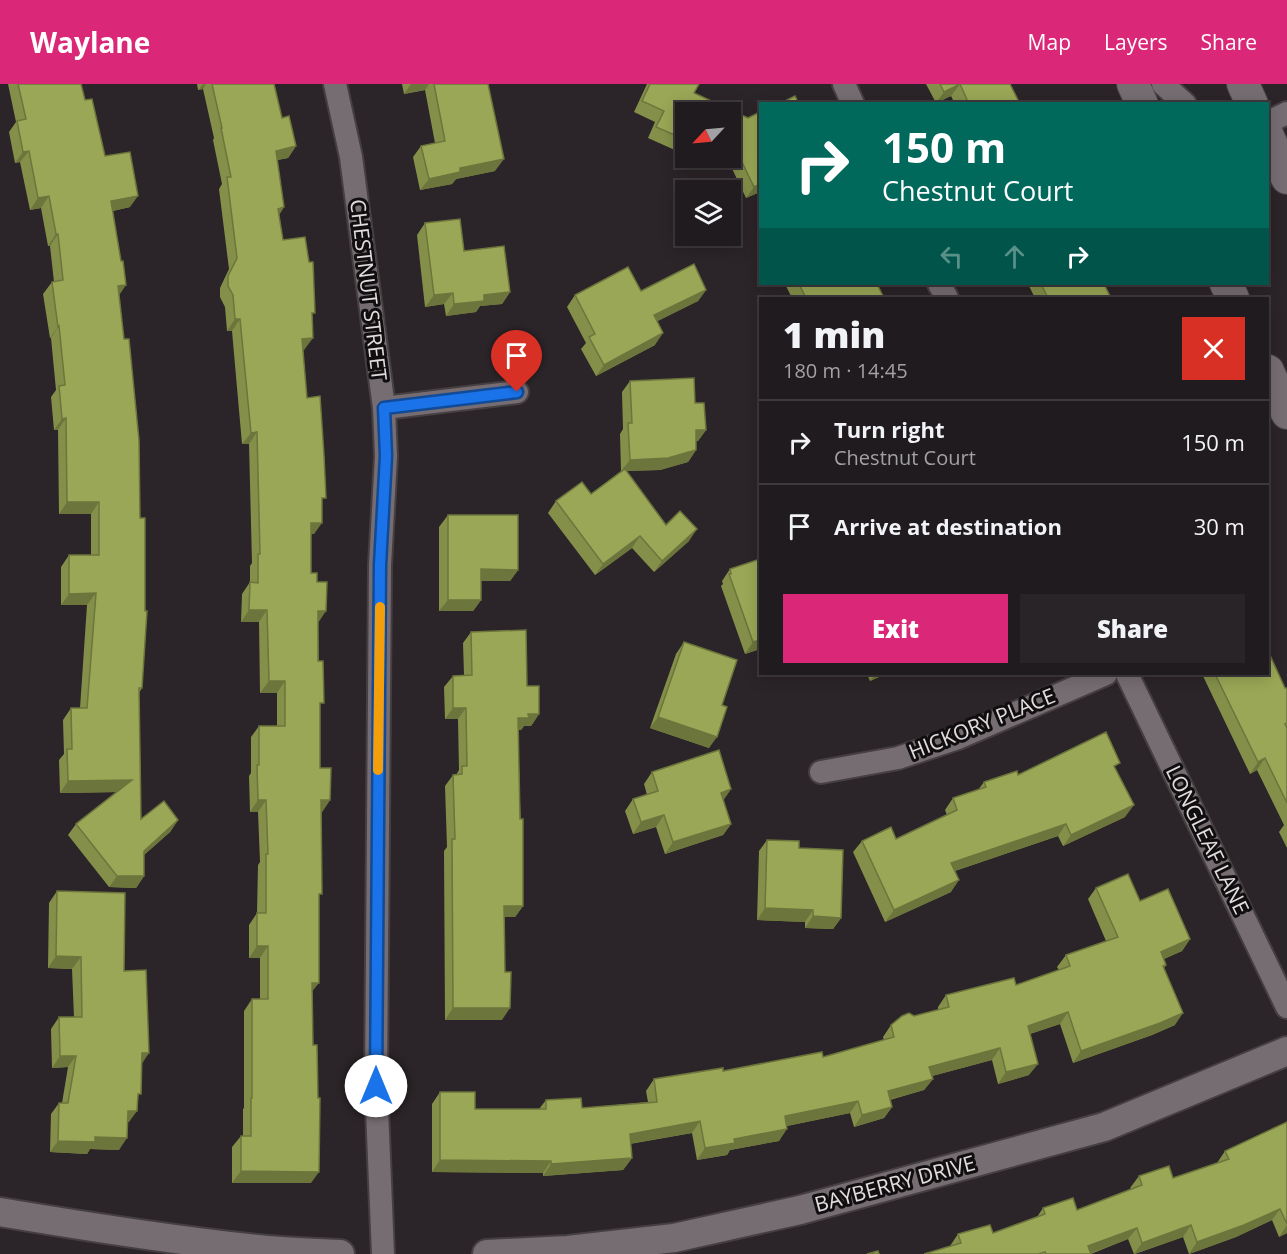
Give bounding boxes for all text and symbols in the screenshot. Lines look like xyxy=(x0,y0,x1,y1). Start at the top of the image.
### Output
text: Waylane xyxy=(30,23,150,61)
text: Map xyxy=(1028,28,1071,56)
text: Layers xyxy=(1104,28,1168,56)
text: Share xyxy=(1201,28,1257,56)
north arrow xyxy=(675,102,741,168)
map controls xyxy=(675,102,741,246)
text: 150 m xyxy=(882,118,1006,175)
icon: right xyxy=(783,126,861,204)
text: Chestnut Court xyxy=(882,172,1073,209)
button: layers xyxy=(675,180,741,246)
street label: CHESTNUT STREET xyxy=(344,198,394,383)
icon: left xyxy=(935,240,968,273)
icon: ahead xyxy=(998,240,1031,273)
icon: right xyxy=(1061,240,1094,273)
text: 1 min xyxy=(783,310,885,359)
button: close xyxy=(1182,317,1245,380)
pin xyxy=(491,330,542,392)
icon: arrive xyxy=(500,339,533,372)
text: 180 m · 14:45 xyxy=(783,357,908,384)
text: Turn right xyxy=(834,414,945,444)
icon: right xyxy=(783,426,816,459)
text: 150 m xyxy=(1181,427,1245,457)
text: Chestnut Court xyxy=(834,444,976,471)
icon: arrive xyxy=(783,510,816,543)
text: Arrive at destination xyxy=(834,511,1062,541)
text: 30 m xyxy=(1194,511,1245,541)
button: Exit xyxy=(783,594,1008,663)
button: Share xyxy=(1020,594,1245,663)
street label: HICKORY PLACE xyxy=(904,681,1059,765)
street label: LONGLEAF LANE xyxy=(1160,760,1256,919)
position arrow xyxy=(344,1054,408,1118)
street label: BAYBERRY DRIVE xyxy=(811,1148,978,1218)

